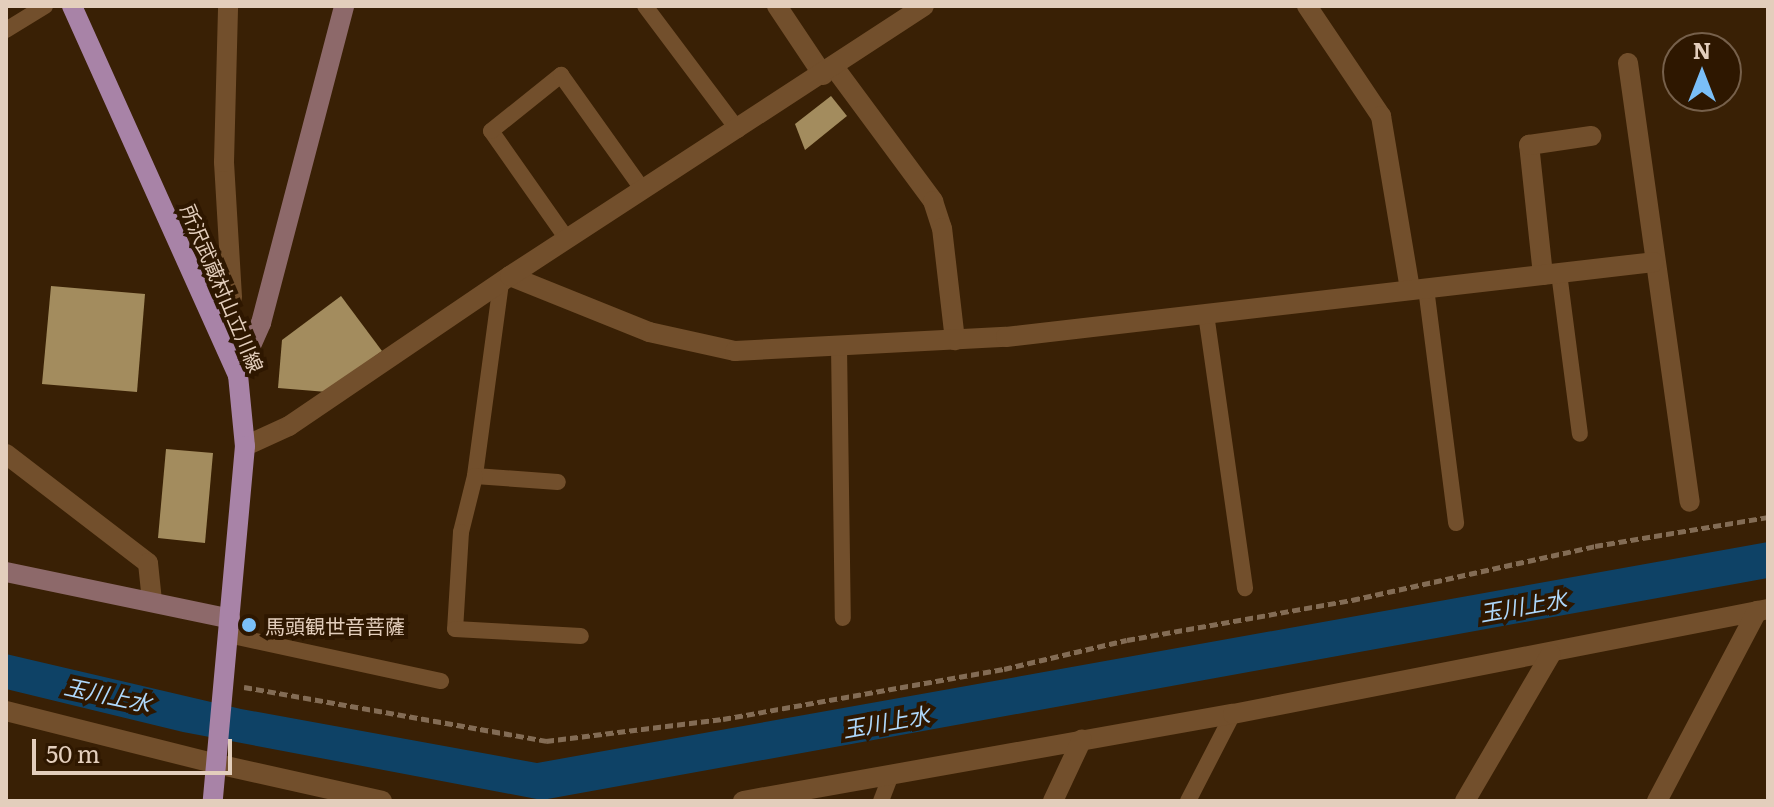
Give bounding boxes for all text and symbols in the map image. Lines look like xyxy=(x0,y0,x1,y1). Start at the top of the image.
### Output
north arrow xyxy=(1662,32,1742,112)
text: N xyxy=(1693,33,1711,66)
street label: 所沢武蔵村山立川線 xyxy=(177,200,269,376)
water label: 玉川上水 xyxy=(1477,584,1569,626)
place label: 馬頭観世音菩薩 xyxy=(265,613,405,637)
marker: 馬頭観世音菩薩 xyxy=(240,616,258,634)
water label: 玉川上水 xyxy=(62,672,154,716)
water label: 玉川上水 xyxy=(840,700,932,742)
scale bar xyxy=(36,723,236,773)
text: 50 m xyxy=(46,735,100,770)

